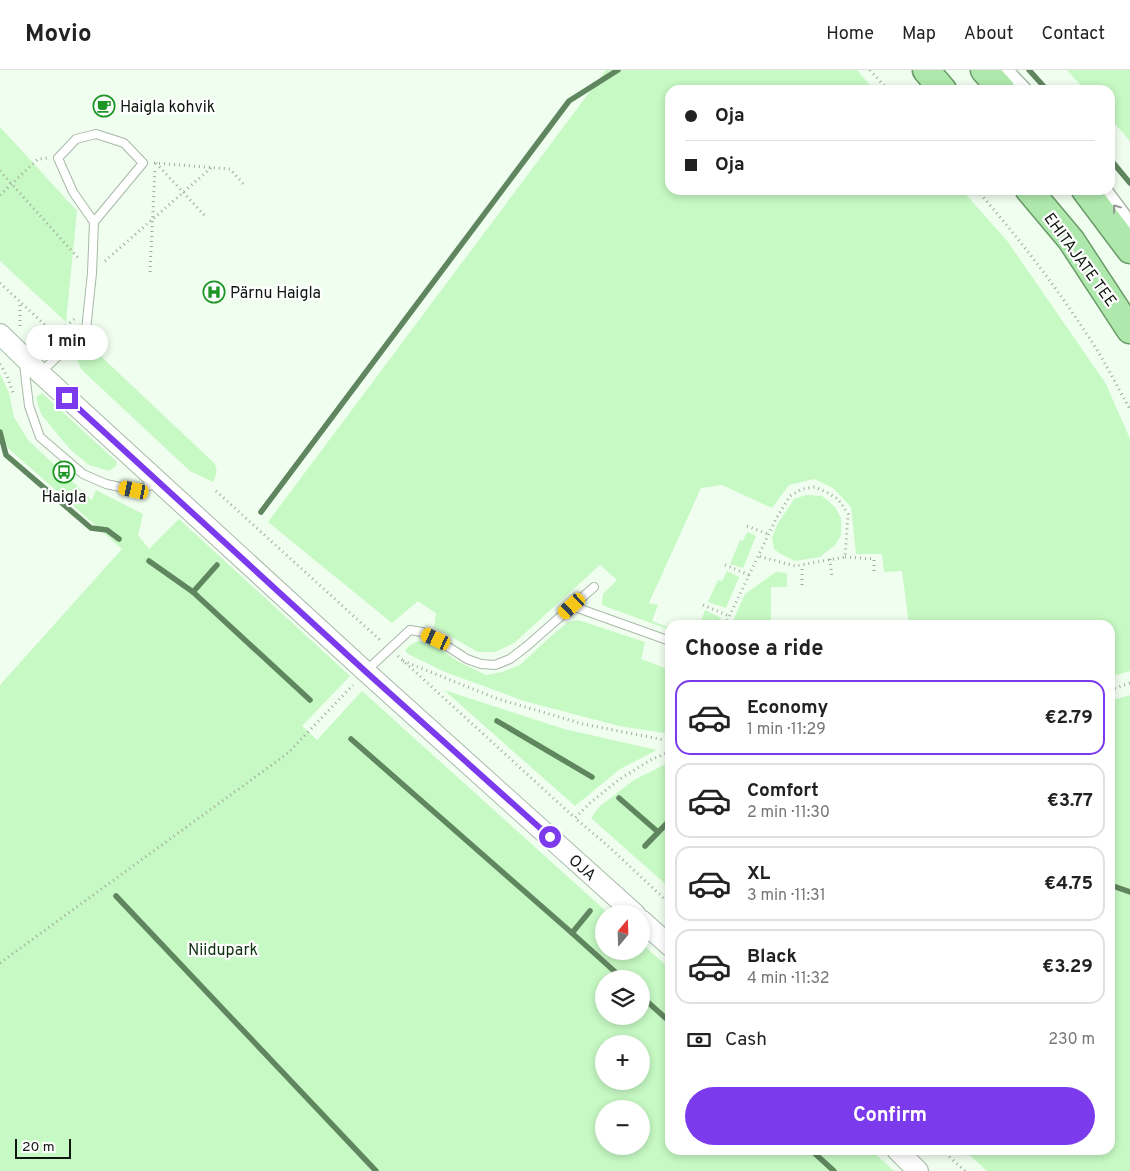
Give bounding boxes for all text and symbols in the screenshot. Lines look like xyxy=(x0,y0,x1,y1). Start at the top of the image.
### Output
text: Movio xyxy=(25,20,92,50)
text: Home xyxy=(826,23,874,46)
text: Map xyxy=(902,23,936,46)
text: About xyxy=(964,23,1013,46)
text: Contact xyxy=(1041,23,1105,46)
cafe icon: Haigla kohvik xyxy=(92,94,116,118)
place label: Haigla kohvik xyxy=(120,98,215,118)
text: Oja xyxy=(715,104,745,128)
text: Oja xyxy=(715,153,745,177)
one-way arrow xyxy=(1114,205,1122,214)
street label: EHITAJATE TEE xyxy=(1039,209,1120,311)
hospital icon: Pärnu Haigla xyxy=(202,280,226,304)
place label: Pärnu Haigla xyxy=(230,284,321,304)
callout: 1 min xyxy=(26,325,108,360)
text: 1 min xyxy=(48,332,86,352)
route end xyxy=(56,387,78,409)
bus stop icon: Haigla xyxy=(52,460,76,484)
car xyxy=(117,480,150,500)
place label: Haigla xyxy=(42,488,86,508)
car xyxy=(555,590,588,622)
car xyxy=(419,626,452,652)
text: Choose a ride xyxy=(685,636,823,663)
icon: car xyxy=(687,695,732,740)
text: Economy xyxy=(747,696,828,720)
text: €2.79 xyxy=(1044,706,1093,730)
text: 1 min · 11:29 xyxy=(747,720,826,740)
icon: car xyxy=(687,778,732,823)
text: Comfort xyxy=(747,779,819,803)
text: €3.77 xyxy=(1047,789,1093,813)
text: 2 min · 11:30 xyxy=(747,803,830,823)
route start xyxy=(539,826,561,848)
street label: OJA xyxy=(564,851,600,886)
icon: car xyxy=(687,861,732,906)
text: XL xyxy=(747,862,770,886)
text: €4.75 xyxy=(1044,872,1093,896)
text: 3 min · 11:31 xyxy=(747,886,826,906)
north arrow xyxy=(595,905,650,960)
map controls xyxy=(595,905,650,1155)
park label: Niidupark xyxy=(188,941,258,961)
icon: car xyxy=(687,944,732,989)
text: Black xyxy=(747,945,797,969)
text: €3.29 xyxy=(1042,955,1093,979)
text: 4 min · 11:32 xyxy=(747,969,829,989)
button: layers xyxy=(595,970,650,1025)
icon: cash xyxy=(685,1026,713,1054)
text: Cash xyxy=(725,1028,767,1052)
text: 230 m xyxy=(1048,1030,1095,1050)
button: + xyxy=(595,1035,650,1090)
button: Confirm xyxy=(685,1087,1095,1145)
button: − xyxy=(595,1100,650,1155)
scale bar xyxy=(15,1136,71,1159)
text: 20 m xyxy=(22,1139,55,1156)

